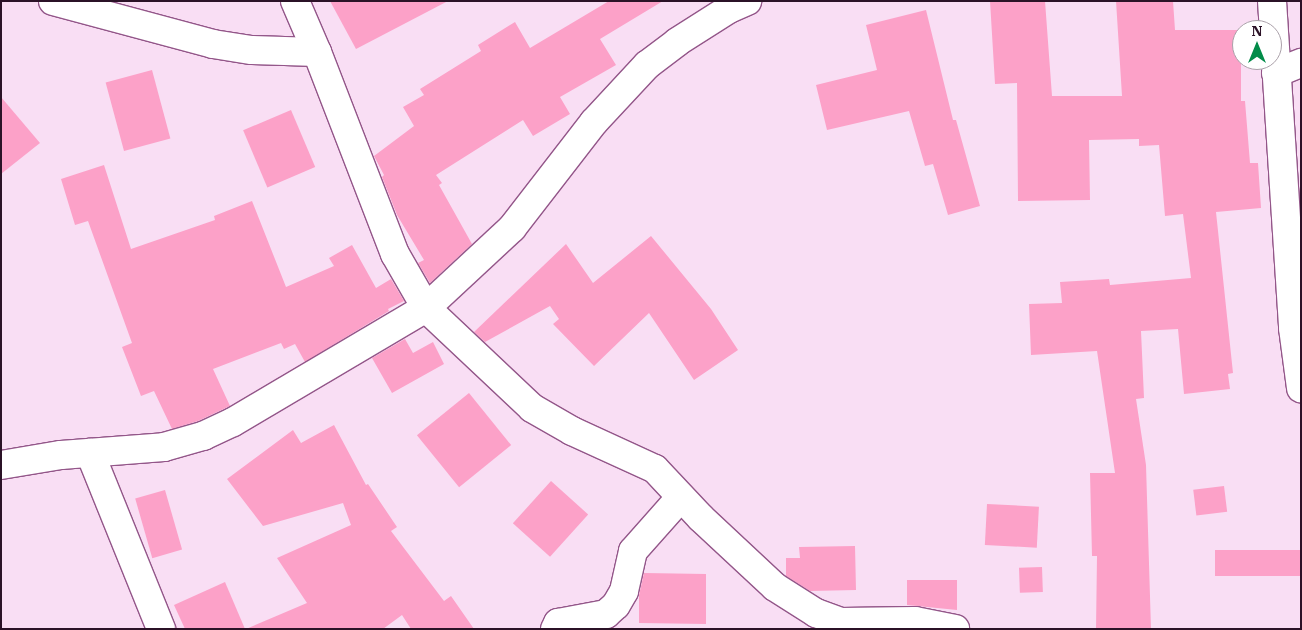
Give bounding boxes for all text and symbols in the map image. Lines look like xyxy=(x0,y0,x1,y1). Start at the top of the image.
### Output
north arrow xyxy=(1232,20,1282,70)
text: N xyxy=(1251,22,1263,40)

